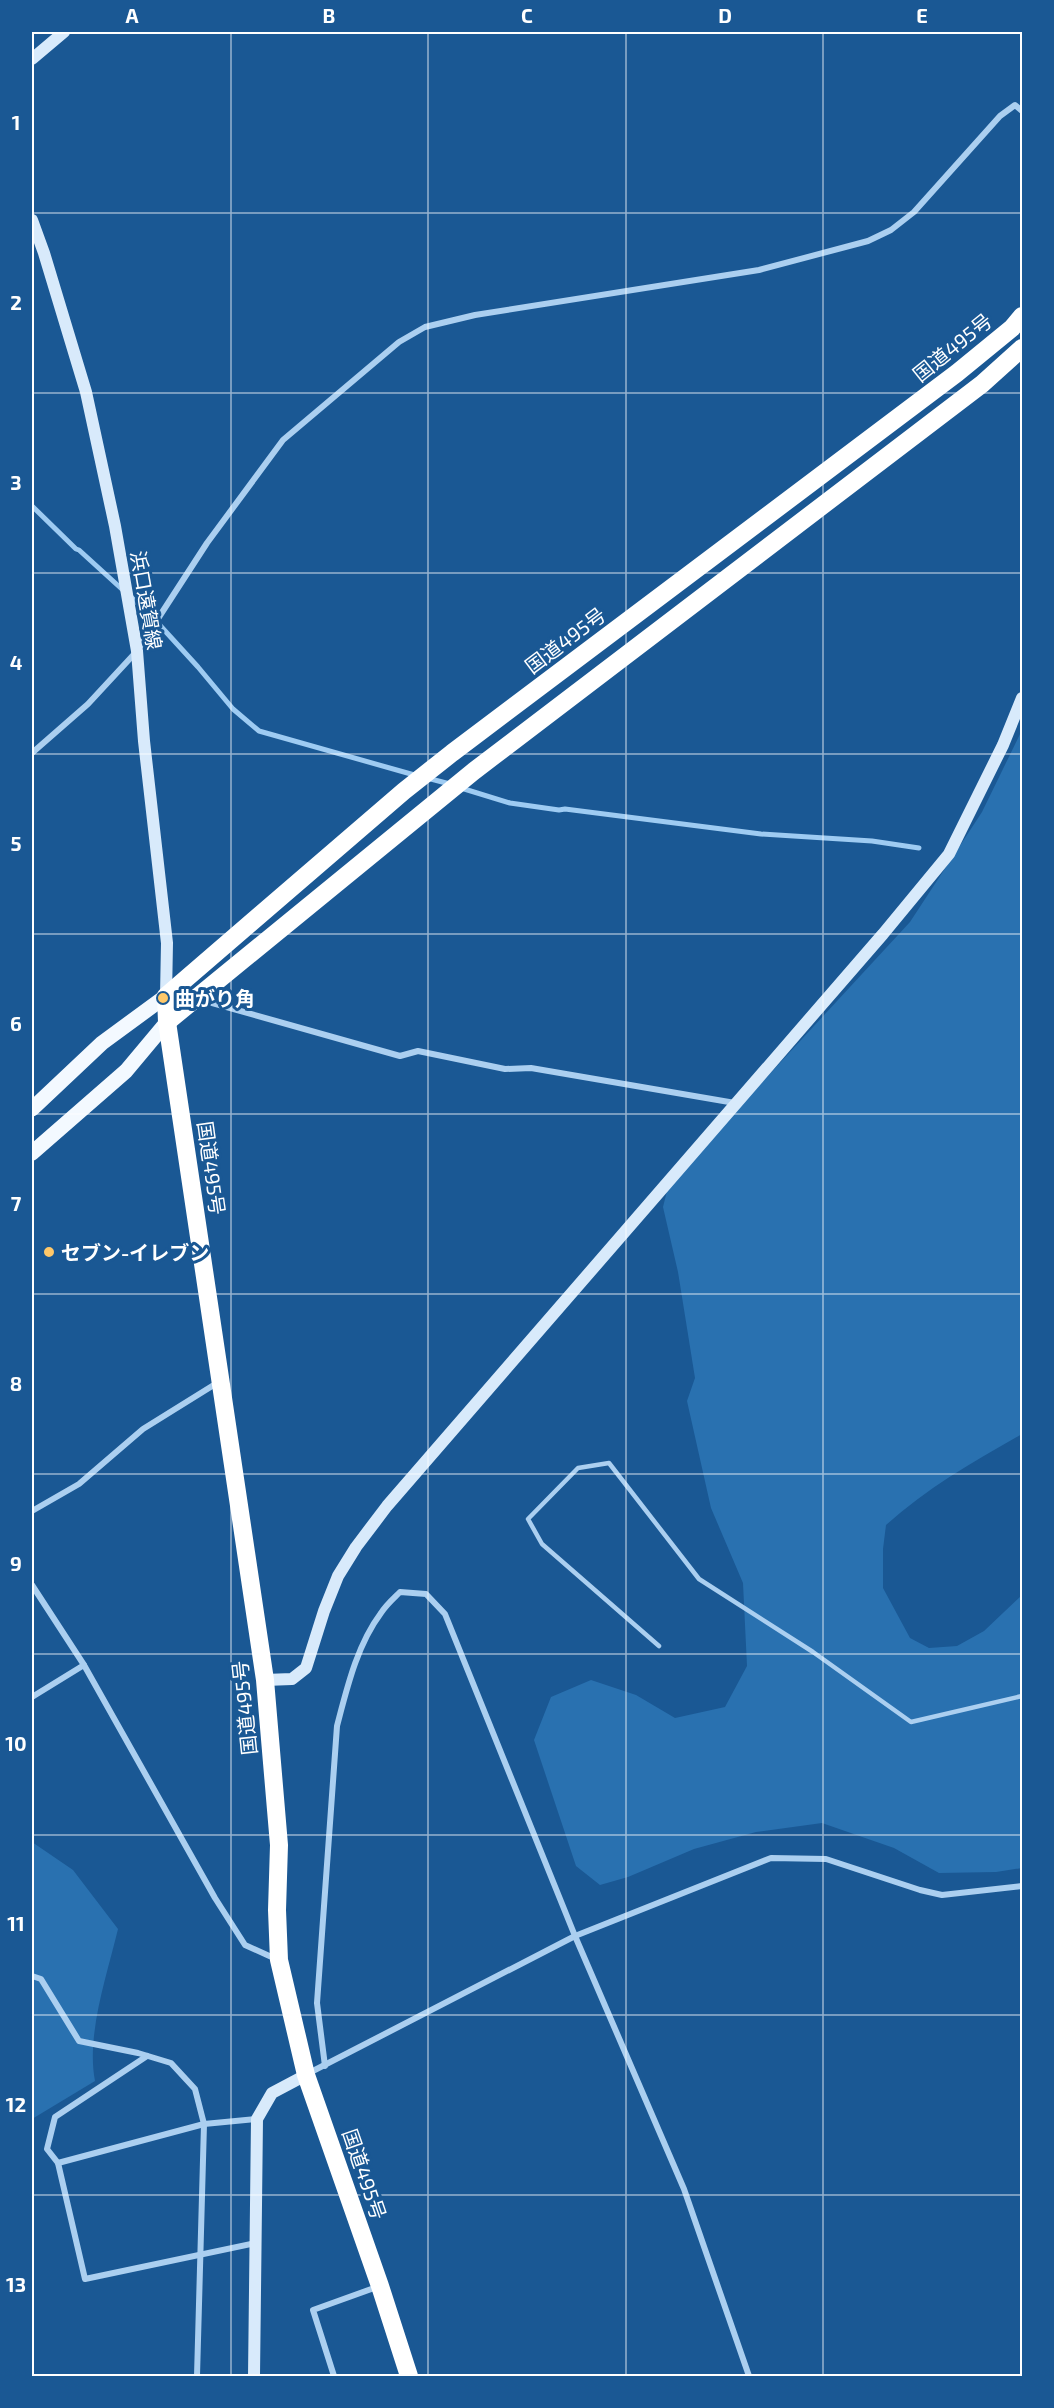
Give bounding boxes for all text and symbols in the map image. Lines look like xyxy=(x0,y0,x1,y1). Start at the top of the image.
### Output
text: A xyxy=(125,3,139,27)
text: B xyxy=(323,3,335,27)
text: C xyxy=(521,3,533,27)
text: D xyxy=(718,3,732,27)
text: E xyxy=(916,3,928,27)
text: 1 xyxy=(12,110,20,134)
text: 2 xyxy=(10,290,22,314)
street label: 国道495号 xyxy=(908,308,996,386)
text: 3 xyxy=(10,470,22,494)
street label: 浜口遠賀線 xyxy=(126,549,168,651)
street label: 国道495号 xyxy=(520,602,610,678)
text: 4 xyxy=(10,650,23,674)
text: 5 xyxy=(10,831,22,855)
place label: 曲がり角 xyxy=(175,986,255,1010)
marker: 曲がり角 xyxy=(156,991,170,1005)
text: 6 xyxy=(10,1011,22,1035)
street label: 国道495号 xyxy=(194,1120,230,1216)
text: 7 xyxy=(11,1191,22,1215)
place label: セブン-イレブン xyxy=(61,1240,209,1264)
marker: セブン-イレブン xyxy=(42,1245,56,1259)
text: 8 xyxy=(10,1371,22,1395)
text: 9 xyxy=(10,1551,22,1575)
street label: 国道495号 xyxy=(227,1660,261,1756)
text: 10 xyxy=(5,1731,27,1755)
text: 11 xyxy=(7,1911,25,1935)
text: 12 xyxy=(6,2092,26,2116)
street label: 国道495号 xyxy=(338,2125,392,2223)
text: 13 xyxy=(6,2272,26,2296)

